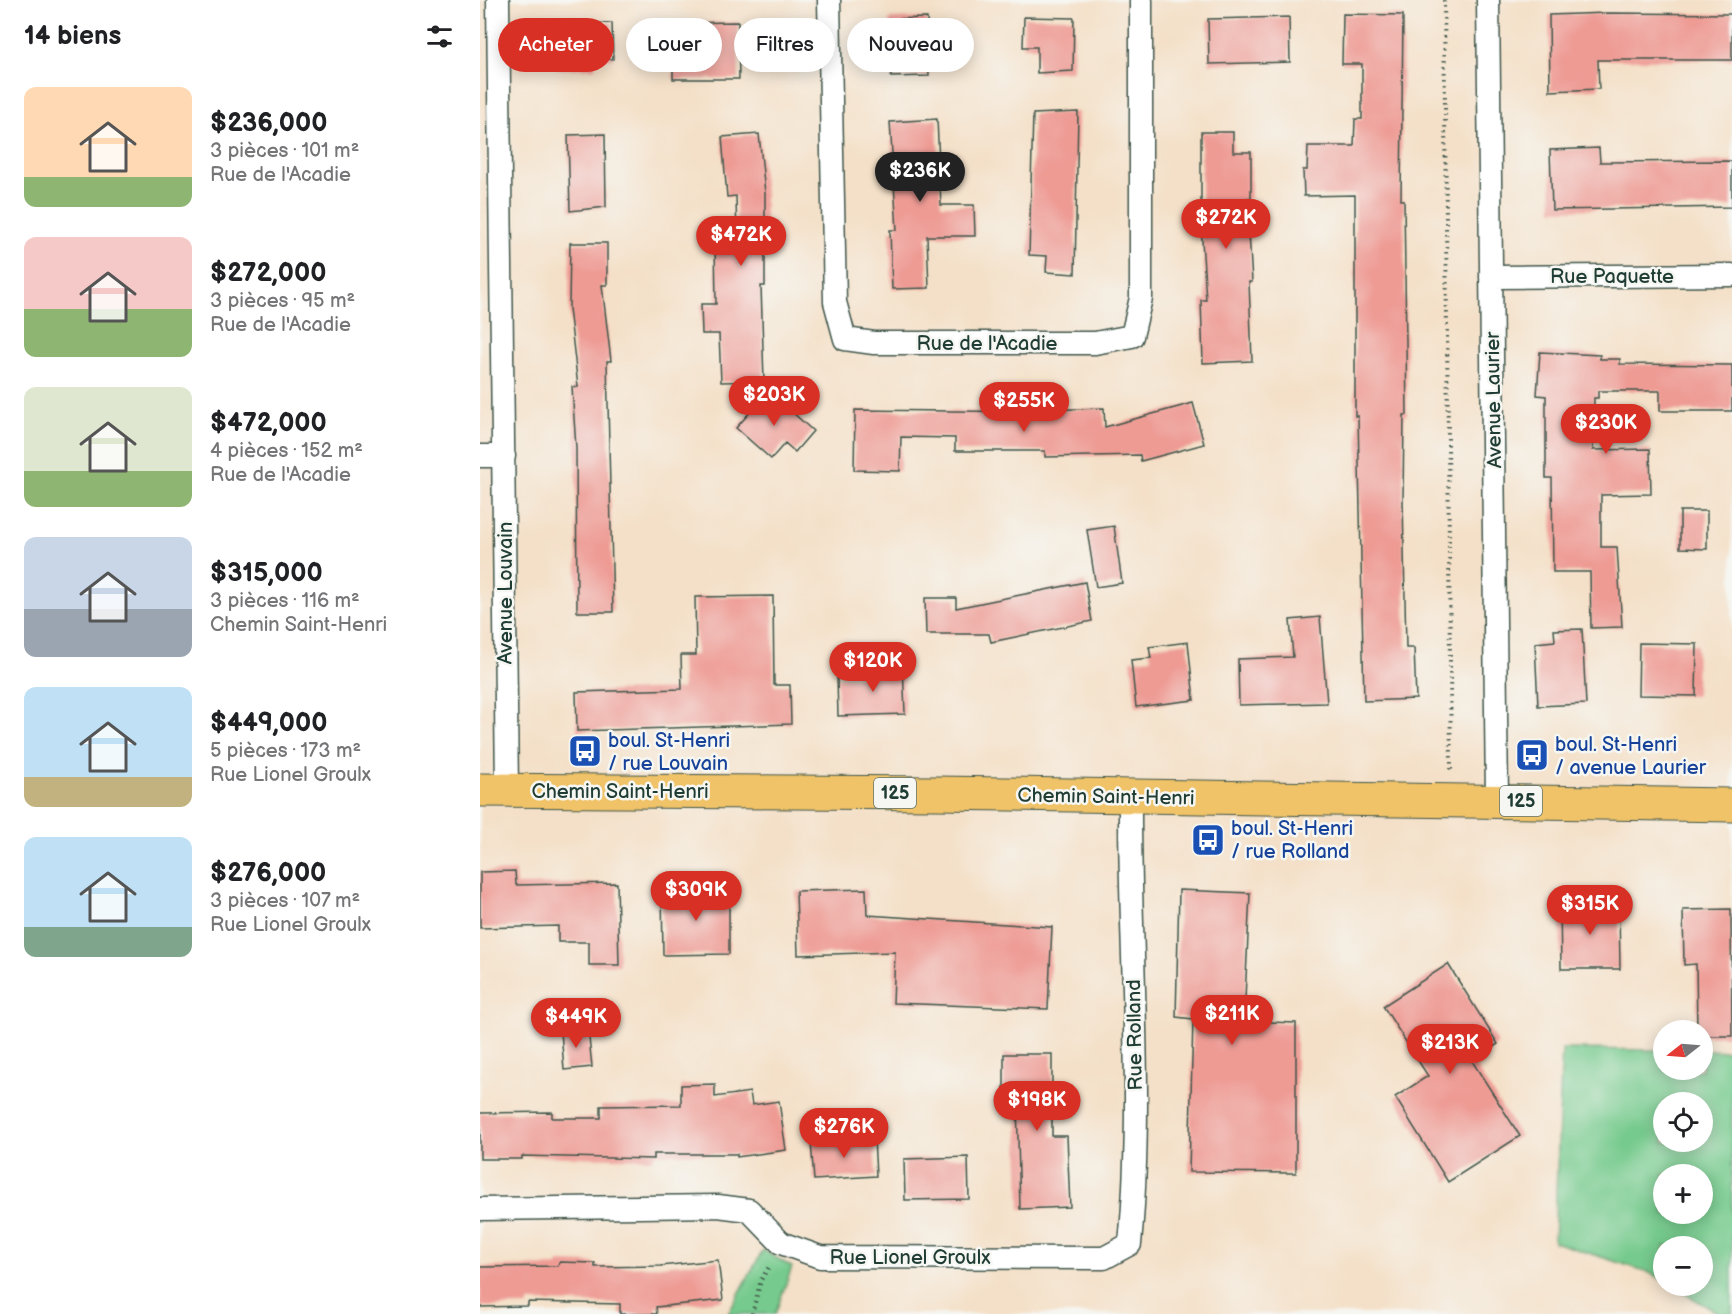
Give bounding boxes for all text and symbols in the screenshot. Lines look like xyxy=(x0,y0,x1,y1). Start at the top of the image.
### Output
chip: Acheter xyxy=(498,18,614,72)
chip: Louer xyxy=(626,18,722,72)
chip: Filtres xyxy=(734,18,835,72)
chip: Nouveau xyxy=(847,18,974,72)
icon: filters xyxy=(423,20,456,53)
text: 14 biens xyxy=(24,21,121,52)
text: $236,000 xyxy=(210,108,327,139)
icon: home xyxy=(72,111,144,183)
text: 3 pièces · 101 m² xyxy=(210,139,359,163)
pin: $236K xyxy=(878,152,962,203)
text: $236K xyxy=(889,159,951,183)
text: Rue de l'Acadie xyxy=(210,163,351,187)
pin: $272K xyxy=(1184,199,1268,250)
text: $272K xyxy=(1195,206,1257,230)
pin: $472K xyxy=(699,216,783,267)
text: $472K xyxy=(710,223,772,247)
text: $272,000 xyxy=(210,258,326,289)
icon: home xyxy=(72,261,144,333)
street label: Rue Paquette xyxy=(1550,265,1674,289)
text: 3 pièces · 95 m² xyxy=(210,289,355,313)
text: Rue de l'Acadie xyxy=(210,313,351,337)
street label: Avenue Laurier xyxy=(1481,331,1507,469)
street label: Rue de l'Acadie xyxy=(917,332,1058,356)
pin: $203K xyxy=(732,376,816,427)
pin: $255K xyxy=(982,382,1066,433)
text: $203K xyxy=(743,383,805,407)
text: $255K xyxy=(993,389,1055,413)
pin: $230K xyxy=(1564,404,1648,455)
text: $472,000 xyxy=(210,408,327,439)
icon: home xyxy=(72,411,144,483)
text: $230K xyxy=(1575,411,1637,435)
text: 4 pièces · 152 m² xyxy=(210,439,363,463)
text: Rue de l'Acadie xyxy=(210,463,351,487)
street label: Avenue Louvain xyxy=(494,522,518,664)
text: $315,000 xyxy=(210,558,323,589)
icon: home xyxy=(72,561,144,633)
text: 3 pièces · 116 m² xyxy=(210,589,360,613)
text: Chemin Saint-Henri xyxy=(210,613,387,637)
pin: $120K xyxy=(831,642,915,693)
text: $120K xyxy=(843,649,903,673)
text: $449,000 xyxy=(210,708,327,739)
icon: home xyxy=(72,711,144,783)
place label: boul. St-Henri / rue Louvain xyxy=(608,729,730,776)
bus stop icon: boul. St-Henri / rue Louvain xyxy=(567,733,603,769)
place label: boul. St-Henri / avenue Laurier xyxy=(1555,733,1707,780)
bus stop icon: boul. St-Henri / avenue Laurier xyxy=(1514,737,1550,773)
text: 5 pièces · 173 m² xyxy=(210,739,361,763)
text: Rue Lionel Groulx xyxy=(210,763,371,787)
road number: 125 xyxy=(874,778,916,808)
street label: Chemin Saint-Henri xyxy=(531,780,709,804)
street label: Chemin Saint-Henri xyxy=(1017,783,1195,811)
road number: 125 xyxy=(1500,786,1542,816)
place label: boul. St-Henri / rue Rolland xyxy=(1231,817,1353,864)
bus stop icon: boul. St-Henri / rue Rolland xyxy=(1190,822,1226,858)
text: $276,000 xyxy=(210,858,326,889)
icon: home xyxy=(72,861,144,933)
pin: $309K xyxy=(654,871,738,922)
text: $309K xyxy=(665,878,727,902)
pin: $315K xyxy=(1548,885,1632,936)
text: 3 pièces · 107 m² xyxy=(210,889,360,913)
text: $315K xyxy=(1561,892,1619,916)
text: Rue Lionel Groulx xyxy=(210,913,371,937)
street label: Rue Rolland xyxy=(1122,979,1148,1091)
pin: $211K xyxy=(1190,995,1274,1046)
pin: $449K xyxy=(534,998,618,1049)
text: $211K xyxy=(1204,1002,1260,1026)
text: $449K xyxy=(545,1005,607,1029)
north arrow xyxy=(1653,1020,1713,1080)
map controls xyxy=(1653,1020,1713,1296)
pin: $213K xyxy=(1408,1024,1492,1075)
text: $213K xyxy=(1421,1031,1479,1055)
pin: $198K xyxy=(995,1081,1079,1132)
text: $198K xyxy=(1008,1088,1066,1112)
button: locate xyxy=(1653,1092,1713,1152)
pin: $276K xyxy=(802,1108,886,1159)
text: $276K xyxy=(813,1115,875,1139)
button: + xyxy=(1653,1164,1713,1224)
button: − xyxy=(1653,1236,1713,1296)
street label: Rue Lionel Groulx xyxy=(829,1246,991,1270)

